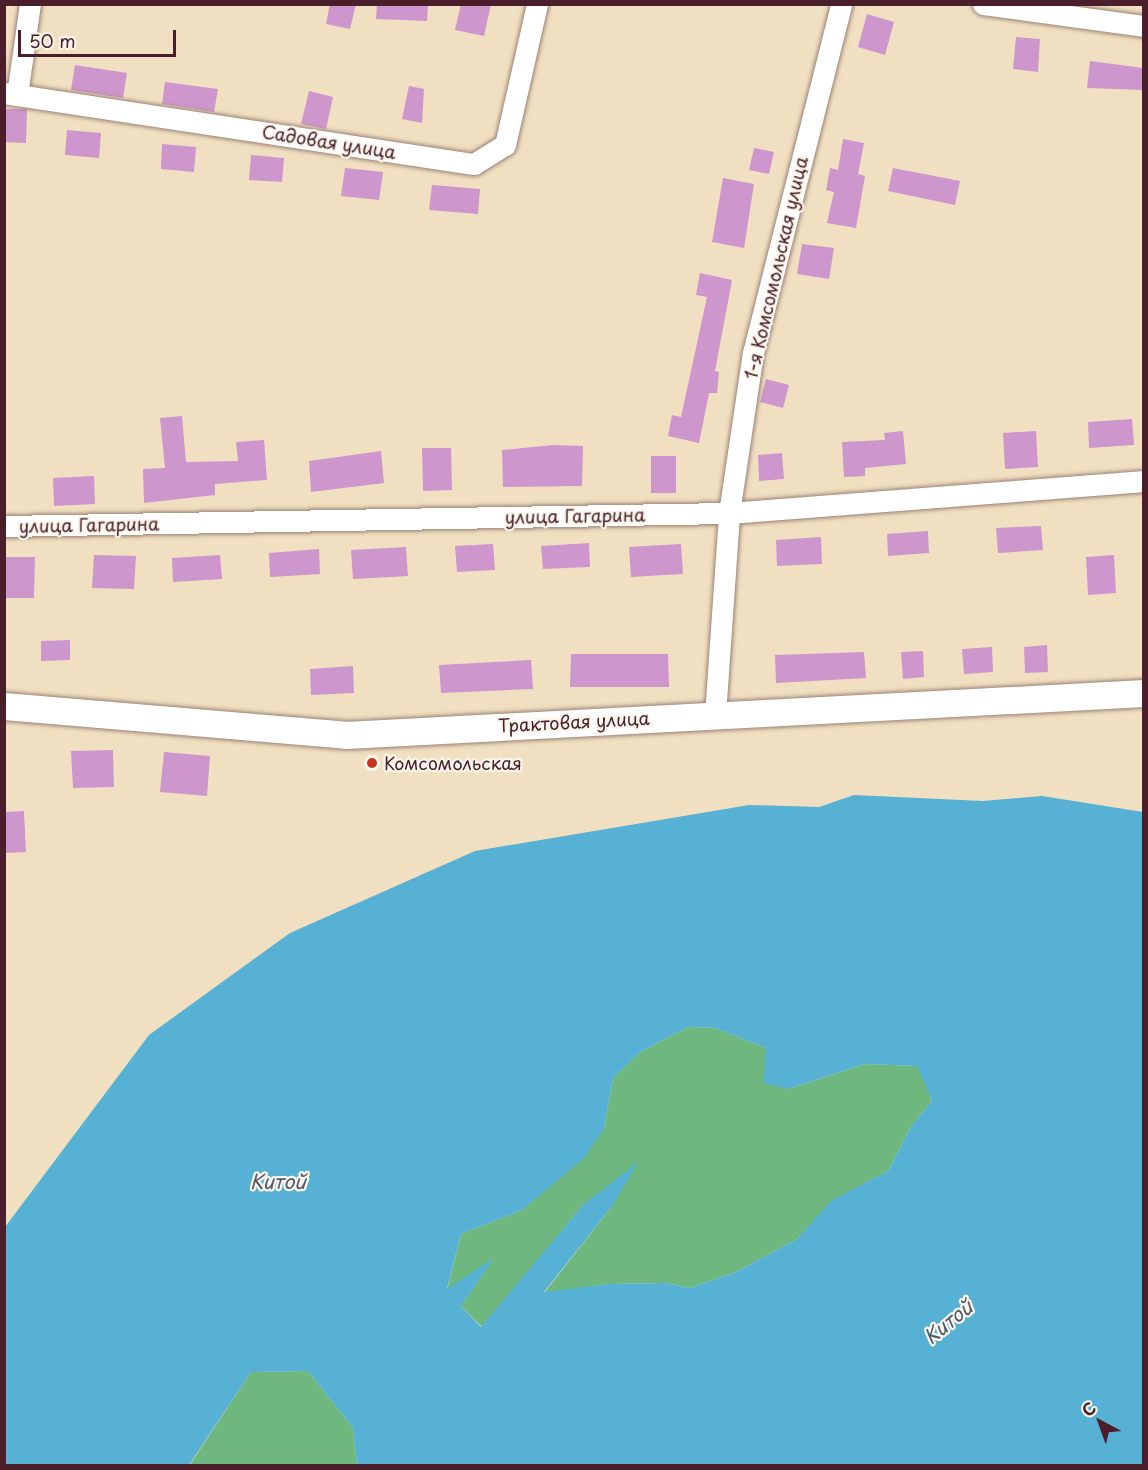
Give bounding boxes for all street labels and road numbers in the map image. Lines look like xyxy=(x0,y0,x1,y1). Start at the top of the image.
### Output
street label: Садовая улица xyxy=(260,121,398,163)
street label: 1-я Комсомольская улица xyxy=(740,153,812,383)
street label: улица Гагарина xyxy=(505,504,645,528)
street label: улица Гагарина xyxy=(19,513,159,537)
street label: Трактовая улица xyxy=(497,707,651,737)

